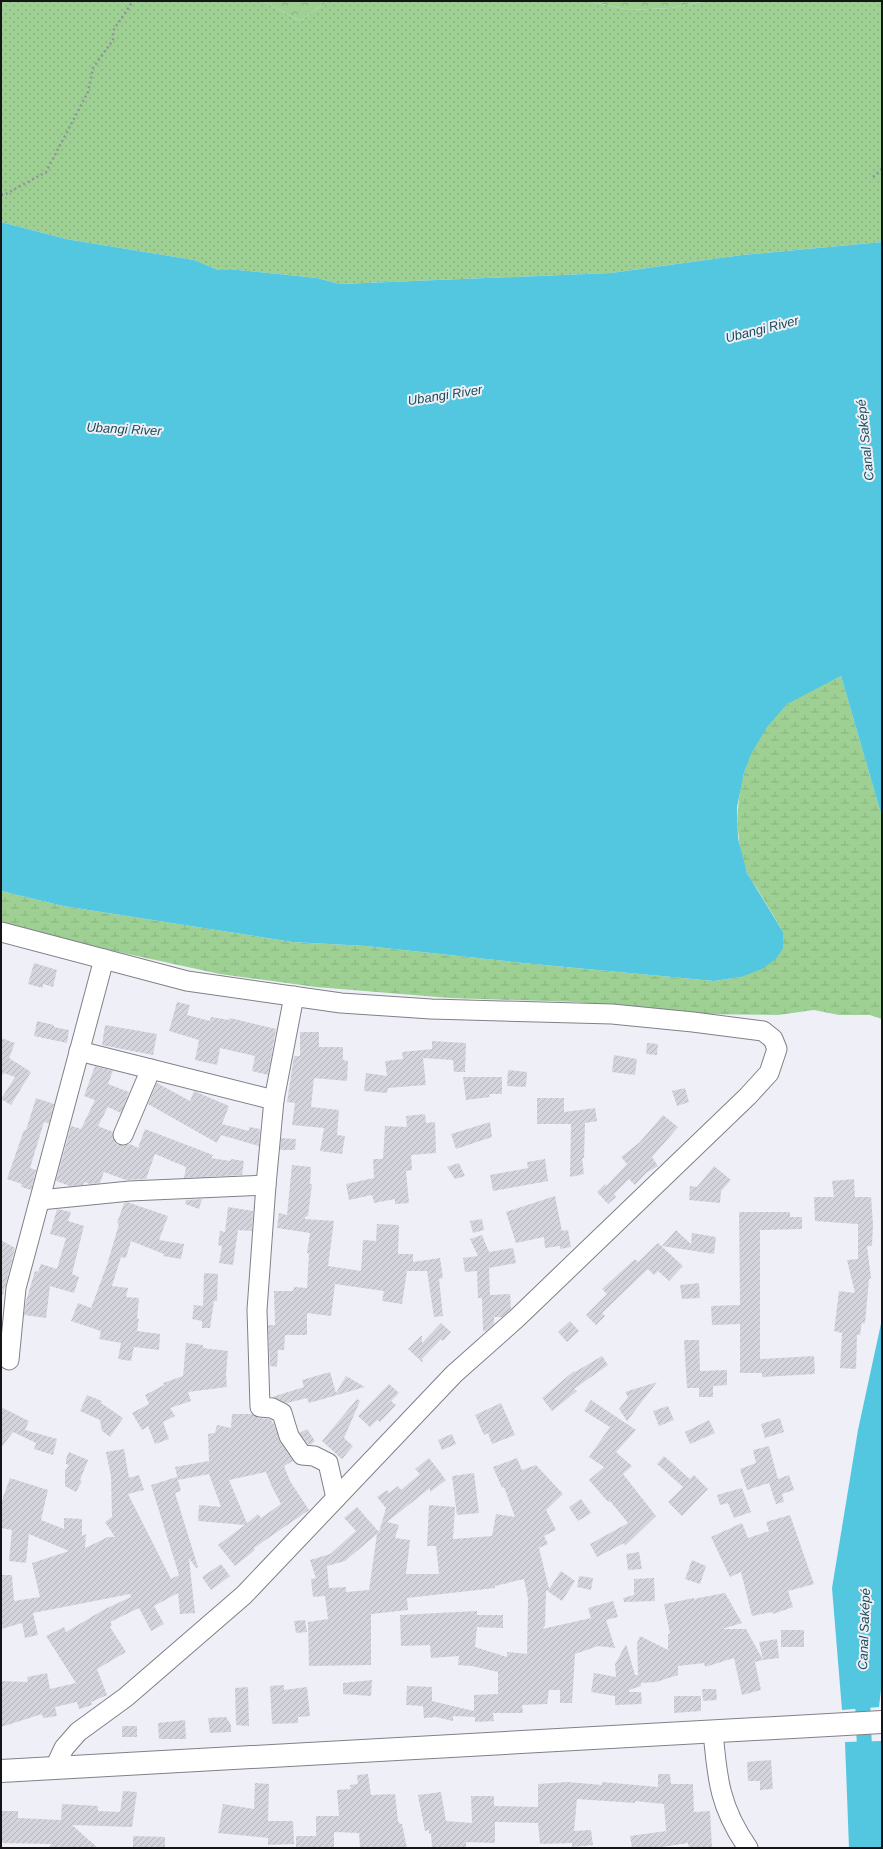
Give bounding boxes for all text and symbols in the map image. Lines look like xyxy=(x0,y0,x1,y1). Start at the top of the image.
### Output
water label: Ubangi River xyxy=(724,312,801,345)
water label: Ubangi River xyxy=(407,382,484,408)
water label: Canal Saképé xyxy=(853,399,877,481)
water label: Ubangi River xyxy=(86,420,163,438)
water label: Canal Saképé xyxy=(855,1588,873,1670)

